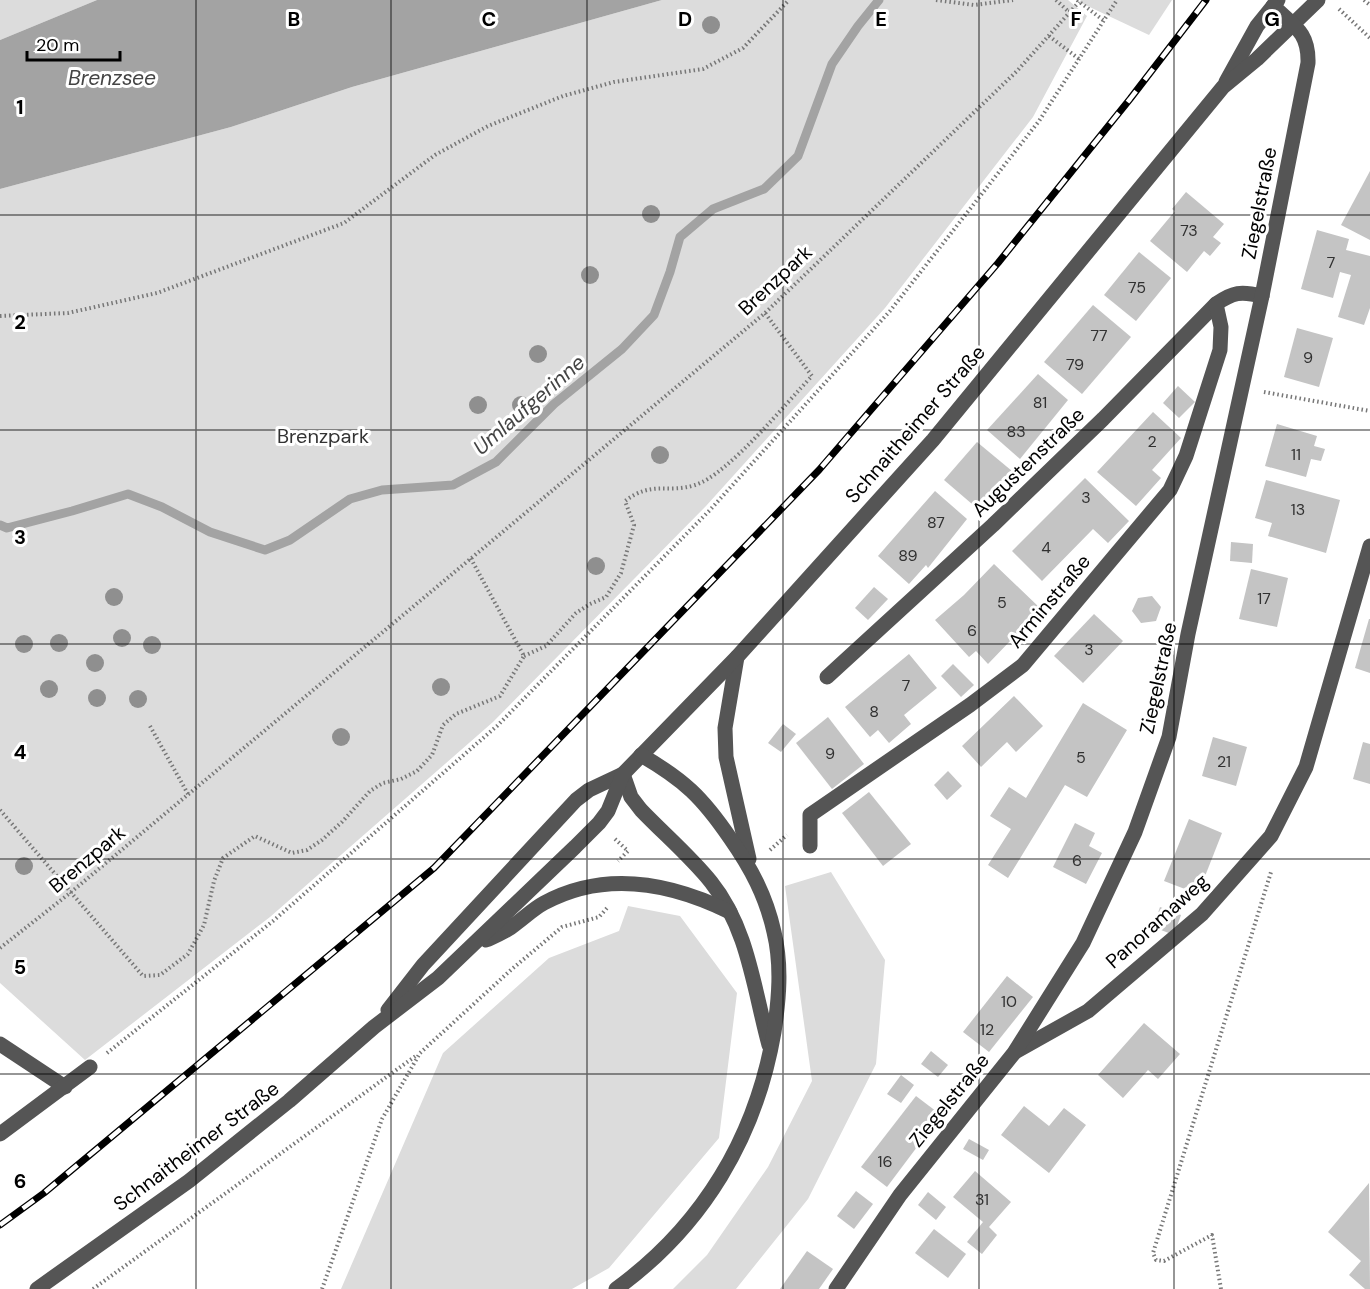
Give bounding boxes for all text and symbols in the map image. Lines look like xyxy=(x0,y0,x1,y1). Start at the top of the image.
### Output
text: B xyxy=(288,6,300,32)
text: C xyxy=(482,6,496,32)
text: D xyxy=(678,6,692,32)
text: E xyxy=(875,6,887,32)
text: F xyxy=(1070,6,1082,32)
text: G xyxy=(1264,6,1280,32)
scale bar xyxy=(27,24,120,62)
text: 20 m xyxy=(36,33,79,57)
water label: Brenzsee xyxy=(68,64,156,92)
text: 1 xyxy=(16,94,24,120)
street label: Ziegelstraße xyxy=(1235,145,1283,261)
house number: 73 xyxy=(1180,220,1198,241)
street label: Brenzpark xyxy=(733,239,817,321)
house number: 7 xyxy=(1327,252,1335,273)
house number: 75 xyxy=(1128,277,1146,298)
text: 2 xyxy=(14,309,26,335)
house number: 77 xyxy=(1090,325,1108,346)
street label: Schnaitheimer Straße xyxy=(839,340,991,508)
house number: 9 xyxy=(1303,347,1313,368)
water label: Umlaufgerinne xyxy=(467,349,591,461)
house number: 79 xyxy=(1066,354,1084,375)
house number: 81 xyxy=(1033,392,1047,413)
street label: Augustenstraße xyxy=(966,402,1090,522)
house number: 83 xyxy=(1006,421,1026,442)
park label: Brenzpark xyxy=(277,423,369,449)
house number: 2 xyxy=(1147,431,1157,452)
house number: 11 xyxy=(1291,444,1301,465)
house number: 3 xyxy=(1081,487,1091,508)
house number: 13 xyxy=(1291,499,1305,520)
house number: 87 xyxy=(927,512,945,533)
text: 3 xyxy=(14,524,26,550)
house number: 4 xyxy=(1041,537,1051,558)
house number: 89 xyxy=(898,545,918,566)
street label: Arminstraße xyxy=(1002,549,1096,653)
house number: 17 xyxy=(1257,588,1271,609)
house number: 5 xyxy=(997,592,1007,613)
house number: 6 xyxy=(967,620,977,641)
street label: Ziegelstraße xyxy=(1133,620,1183,736)
house number: 3 xyxy=(1084,639,1094,660)
house number: 7 xyxy=(902,675,910,696)
house number: 8 xyxy=(869,701,879,722)
text: 4 xyxy=(14,739,27,765)
house number: 9 xyxy=(825,743,835,764)
house number: 5 xyxy=(1076,747,1086,768)
house number: 21 xyxy=(1217,751,1231,772)
street label: Brenzpark xyxy=(43,819,131,899)
house number: 6 xyxy=(1072,850,1082,871)
street label: Panoramaweg xyxy=(1100,868,1214,974)
text: 5 xyxy=(14,954,26,980)
house number: 10 xyxy=(1001,991,1017,1012)
house number: 12 xyxy=(980,1019,994,1040)
street label: Ziegelstraße xyxy=(903,1048,995,1152)
street label: Schnaitheimer Straße xyxy=(108,1075,284,1217)
house number: 16 xyxy=(877,1151,893,1172)
text: 6 xyxy=(14,1168,26,1194)
house number: 31 xyxy=(975,1189,989,1210)

